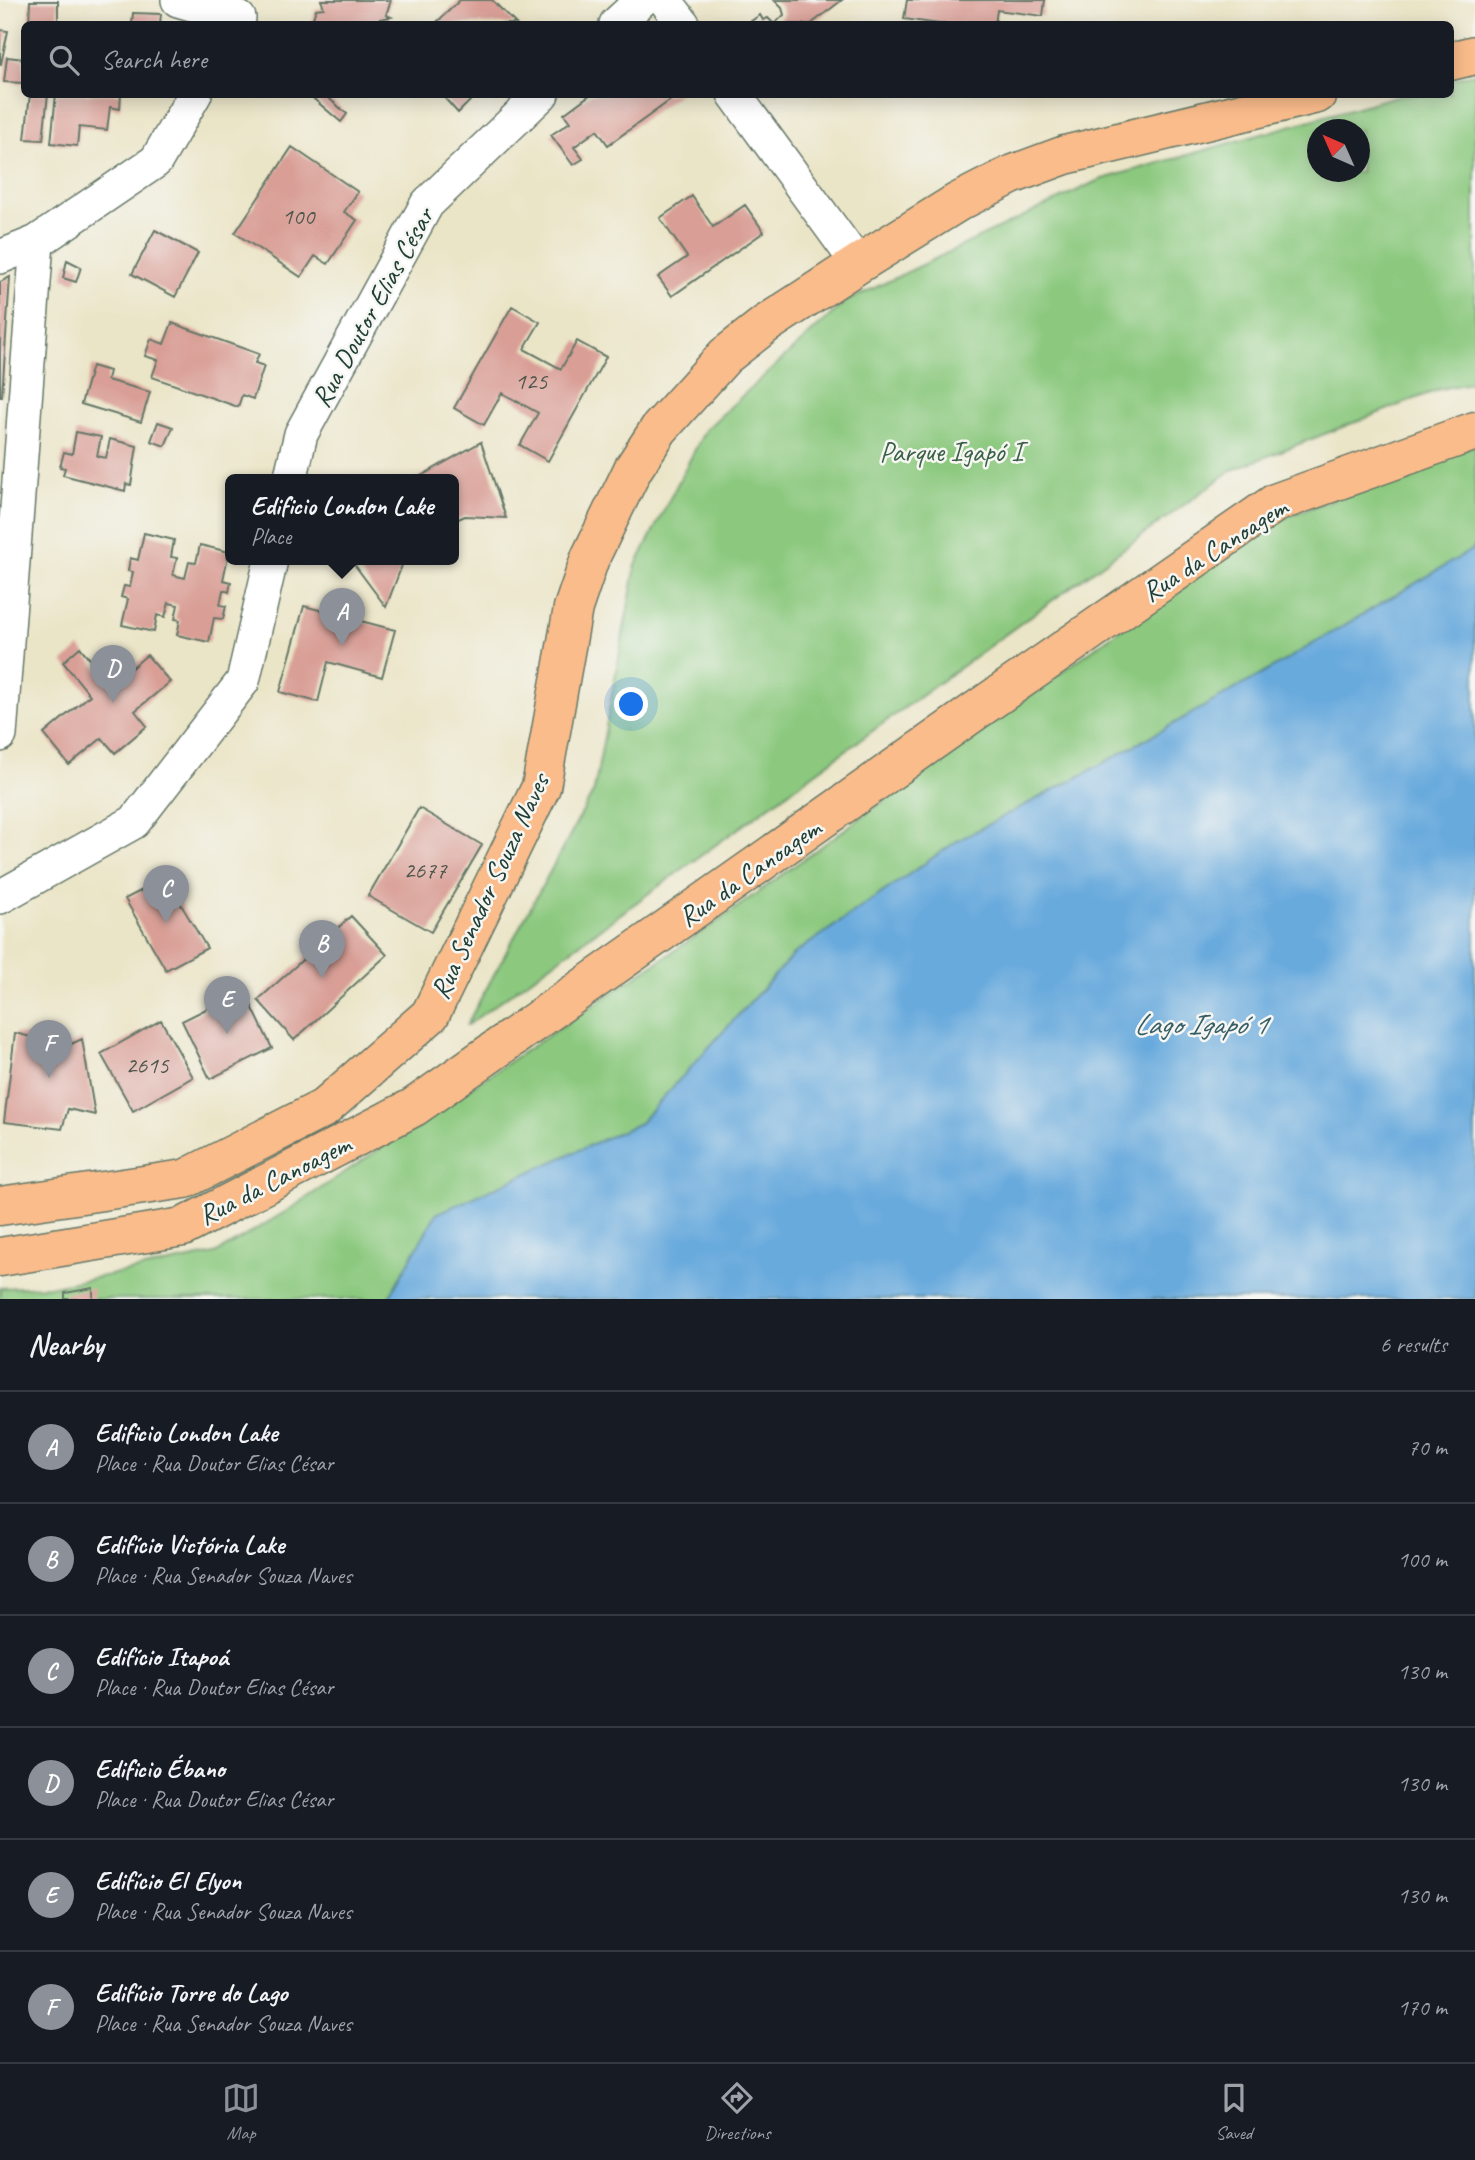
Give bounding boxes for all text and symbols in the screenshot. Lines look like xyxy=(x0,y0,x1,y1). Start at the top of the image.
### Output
search box xyxy=(21,21,1454,98)
icon: search xyxy=(45,41,83,79)
text: Search here xyxy=(101,43,207,76)
north arrow xyxy=(1307,119,1370,182)
street label: Rua Doutor Elias César xyxy=(303,200,443,413)
house number: 100 xyxy=(282,201,316,231)
house number: 125 xyxy=(515,366,548,396)
park label: Parque Igapó I xyxy=(880,434,1028,469)
popup xyxy=(225,474,459,565)
street label: Rua da Canoagem xyxy=(1135,488,1295,609)
text: Edificio London Lake xyxy=(251,489,433,522)
text: Place xyxy=(251,522,291,551)
pin: A xyxy=(319,588,365,646)
pin: D xyxy=(90,645,136,703)
your location xyxy=(614,687,648,721)
street label: Rua Senador Souza Naves xyxy=(422,766,558,1004)
street label: Rua da Canoagem xyxy=(671,809,829,934)
house number: 2677 xyxy=(403,855,448,885)
pin: C xyxy=(143,865,189,923)
pin: B xyxy=(299,920,345,978)
pin: E xyxy=(204,976,250,1034)
water label: Lago Igapó 1 xyxy=(1134,1005,1272,1043)
pin: F xyxy=(26,1020,72,1078)
house number: 2615 xyxy=(125,1050,170,1080)
street label: Rua da Canoagem xyxy=(192,1125,358,1233)
text: Nearby xyxy=(28,1326,104,1364)
text: 6 results xyxy=(1380,1330,1447,1359)
text: Edificio London Lake xyxy=(95,1416,277,1449)
text: A xyxy=(45,1433,57,1462)
text: 70 m xyxy=(1408,1433,1447,1462)
text: Place · Rua Doutor Elias César xyxy=(95,1449,334,1478)
text: Edifício Victória Lake xyxy=(95,1528,284,1561)
text: B xyxy=(45,1545,57,1574)
text: 100 m xyxy=(1398,1545,1447,1574)
text: Place · Rua Senador Souza Naves xyxy=(95,1561,352,1590)
text: Edifício Itapoá xyxy=(95,1640,228,1673)
text: C xyxy=(46,1657,56,1686)
text: 130 m xyxy=(1398,1657,1447,1686)
text: Place · Rua Doutor Elias César xyxy=(95,1673,334,1702)
text: Edificio Ébano xyxy=(95,1752,225,1785)
text: D xyxy=(44,1769,58,1798)
text: 130 m xyxy=(1398,1769,1447,1798)
text: Place · Rua Doutor Elias César xyxy=(95,1785,334,1814)
text: Edifício El Elyon xyxy=(95,1864,241,1897)
text: E xyxy=(45,1881,57,1910)
text: 130 m xyxy=(1398,1881,1447,1910)
text: Place · Rua Senador Souza Naves xyxy=(95,1897,352,1926)
text: Edifício Torre do Lago xyxy=(95,1976,287,2009)
text: F xyxy=(46,1993,56,2022)
text: 170 m xyxy=(1398,1993,1447,2022)
text: Place · Rua Senador Souza Naves xyxy=(95,2009,352,2038)
tab: Map xyxy=(222,2079,260,2145)
tab: Directions xyxy=(704,2079,771,2145)
tab: Saved xyxy=(1215,2079,1253,2145)

